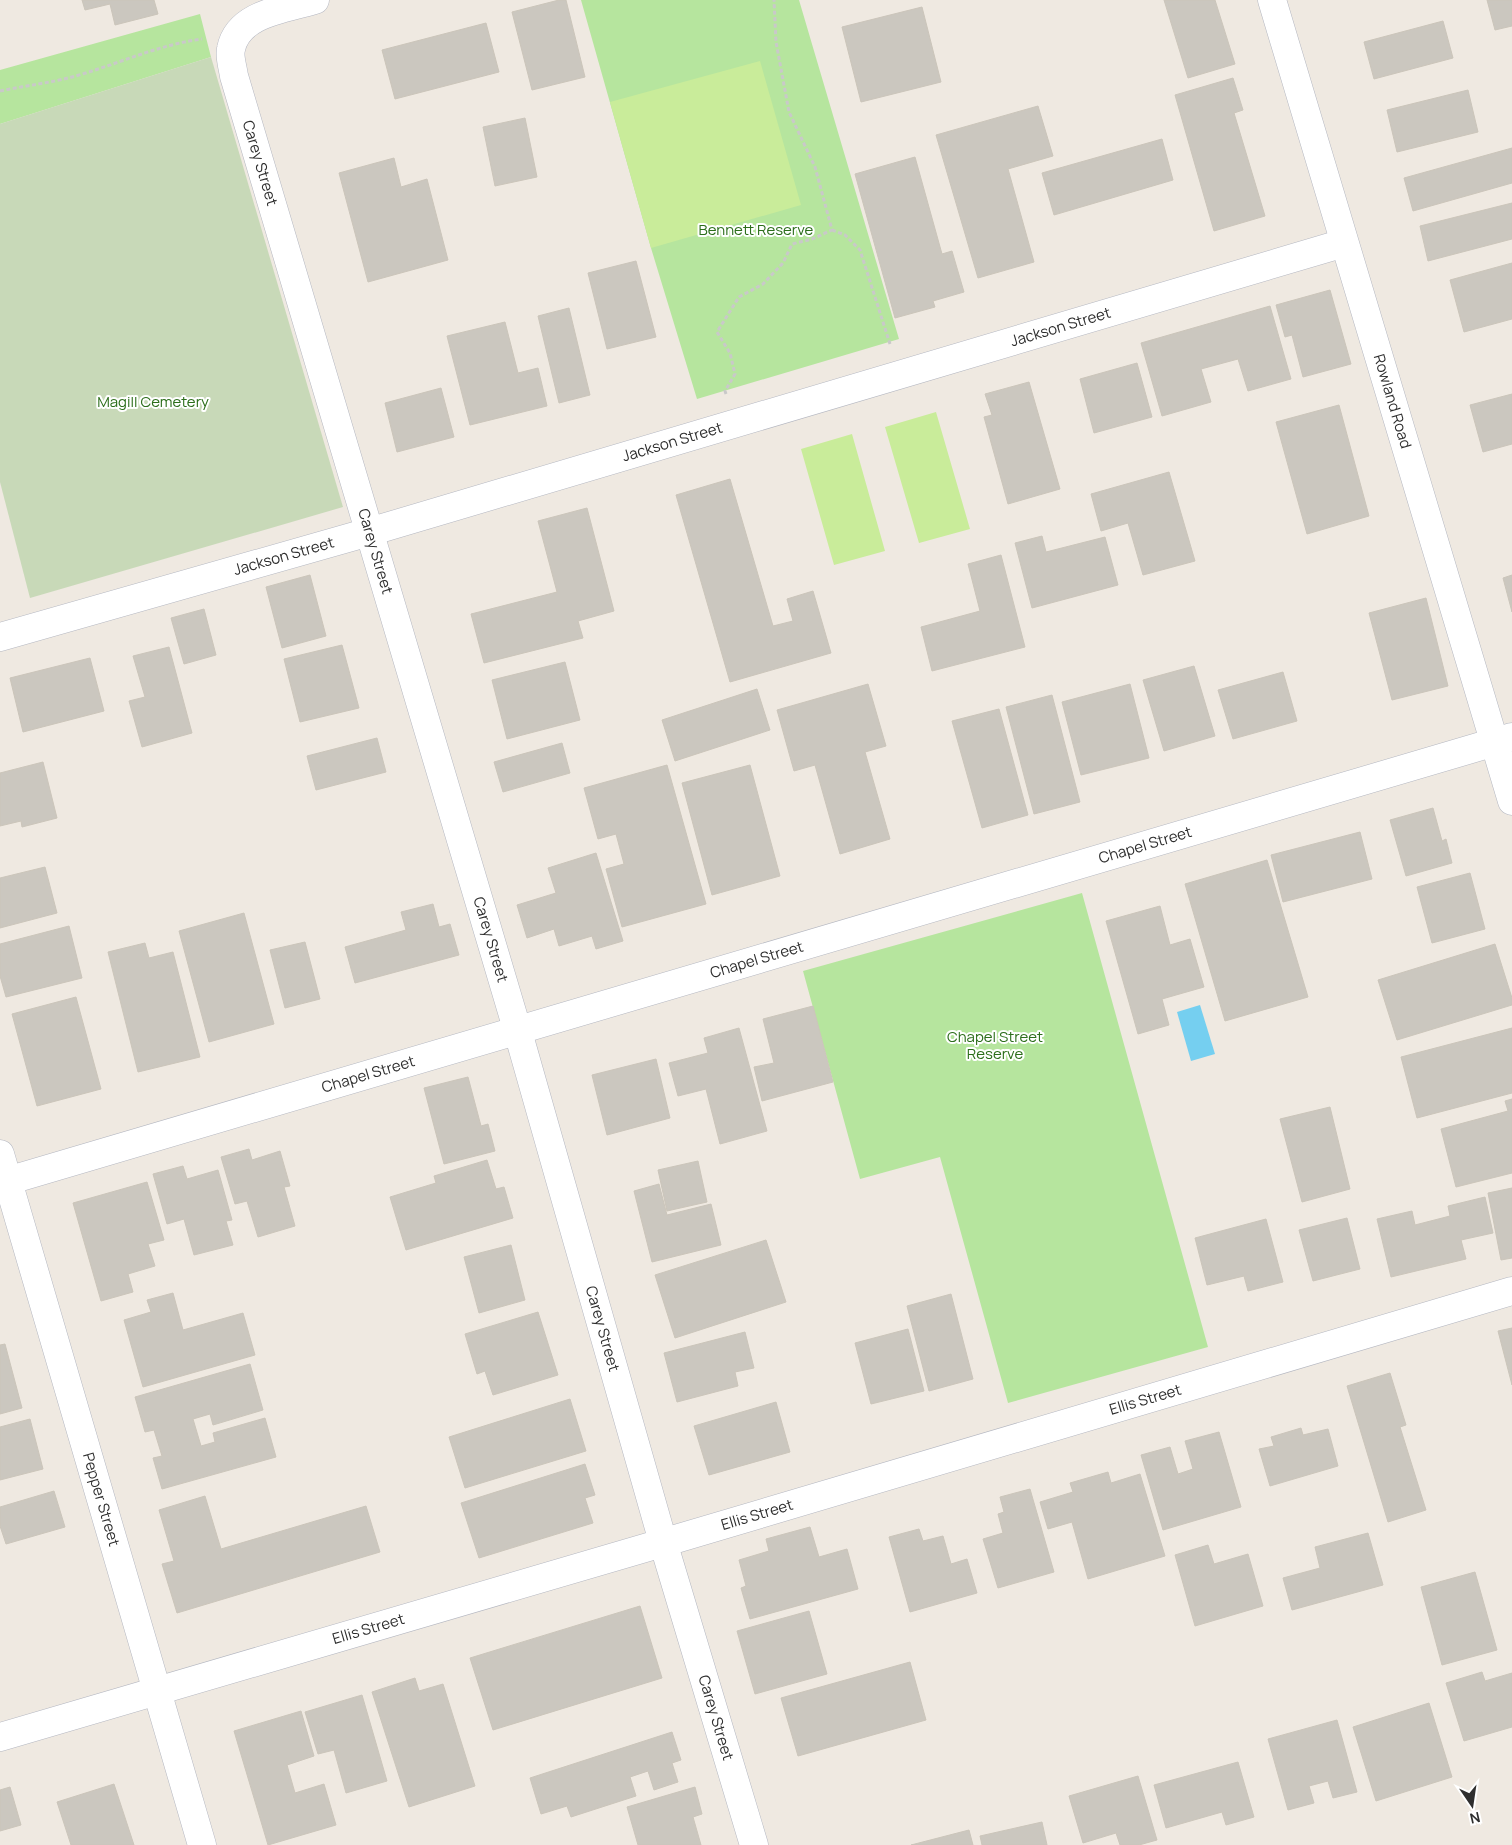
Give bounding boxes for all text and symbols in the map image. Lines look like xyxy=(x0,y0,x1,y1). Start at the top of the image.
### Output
street label: Carey Street xyxy=(238,118,283,208)
park label: Bennett Reserve xyxy=(699,219,814,240)
street label: Jackson Street xyxy=(1008,302,1113,351)
street label: Rowland Road xyxy=(1369,351,1417,451)
park label: Magill Cemetery xyxy=(97,391,209,412)
street label: Jackson Street xyxy=(619,417,725,466)
street label: Carey Street xyxy=(353,506,398,596)
street label: Jackson Street xyxy=(231,531,336,580)
street label: Chapel Street xyxy=(1096,821,1194,868)
street label: Carey Street xyxy=(468,894,514,985)
street label: Chapel Street xyxy=(707,936,806,983)
park label: Chapel Street Reserve xyxy=(947,1026,1043,1064)
street label: Chapel Street xyxy=(319,1050,417,1098)
street label: Carey Street xyxy=(581,1283,625,1374)
street label: Ellis Street xyxy=(1107,1379,1184,1420)
street label: Pepper Street xyxy=(78,1450,125,1549)
street label: Ellis Street xyxy=(718,1494,795,1535)
street label: Ellis Street xyxy=(330,1608,407,1649)
street label: Carey Street xyxy=(694,1672,739,1763)
north arrow xyxy=(1447,1780,1497,1830)
text: N xyxy=(1468,1808,1482,1829)

